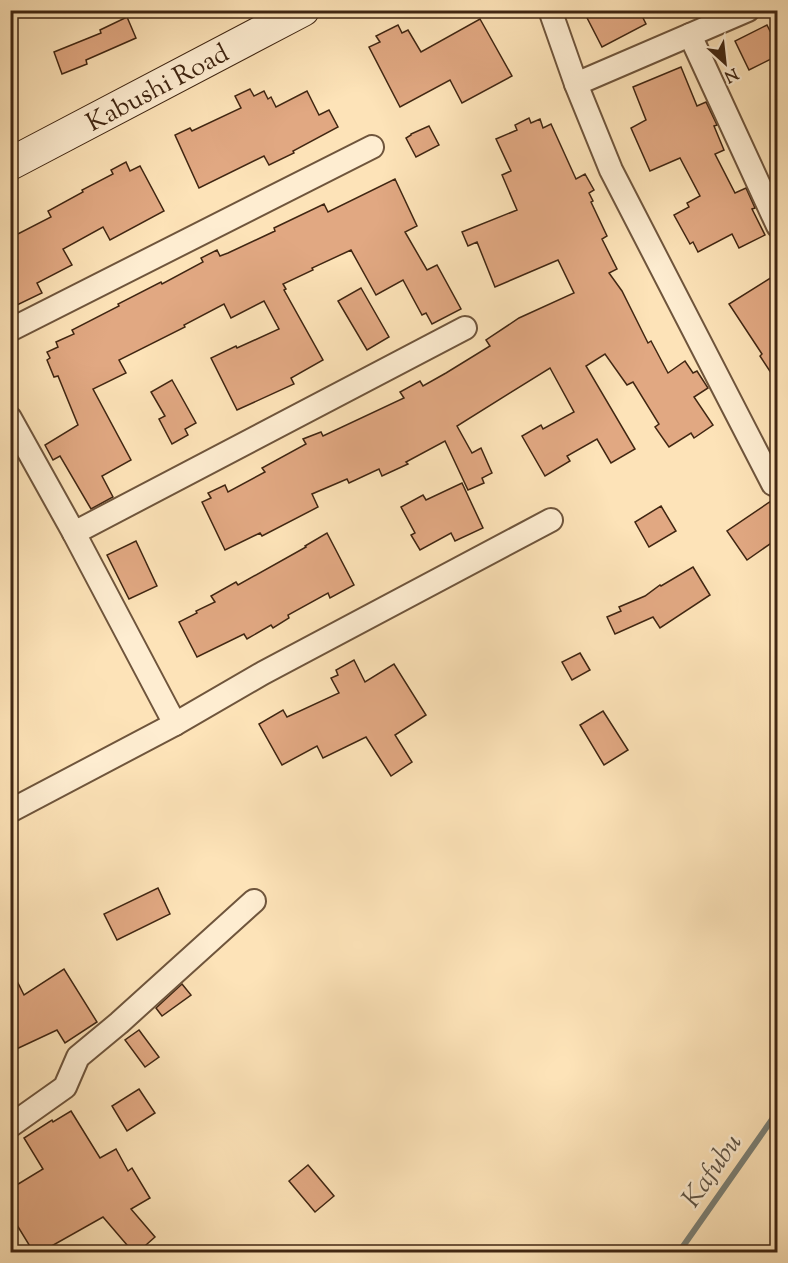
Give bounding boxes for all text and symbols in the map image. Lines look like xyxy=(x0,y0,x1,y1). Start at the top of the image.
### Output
north arrow xyxy=(695,33,755,93)
street label: Kabushi Road xyxy=(80,36,236,142)
text: N xyxy=(720,61,742,87)
water label: Kafubu xyxy=(673,1126,753,1216)

